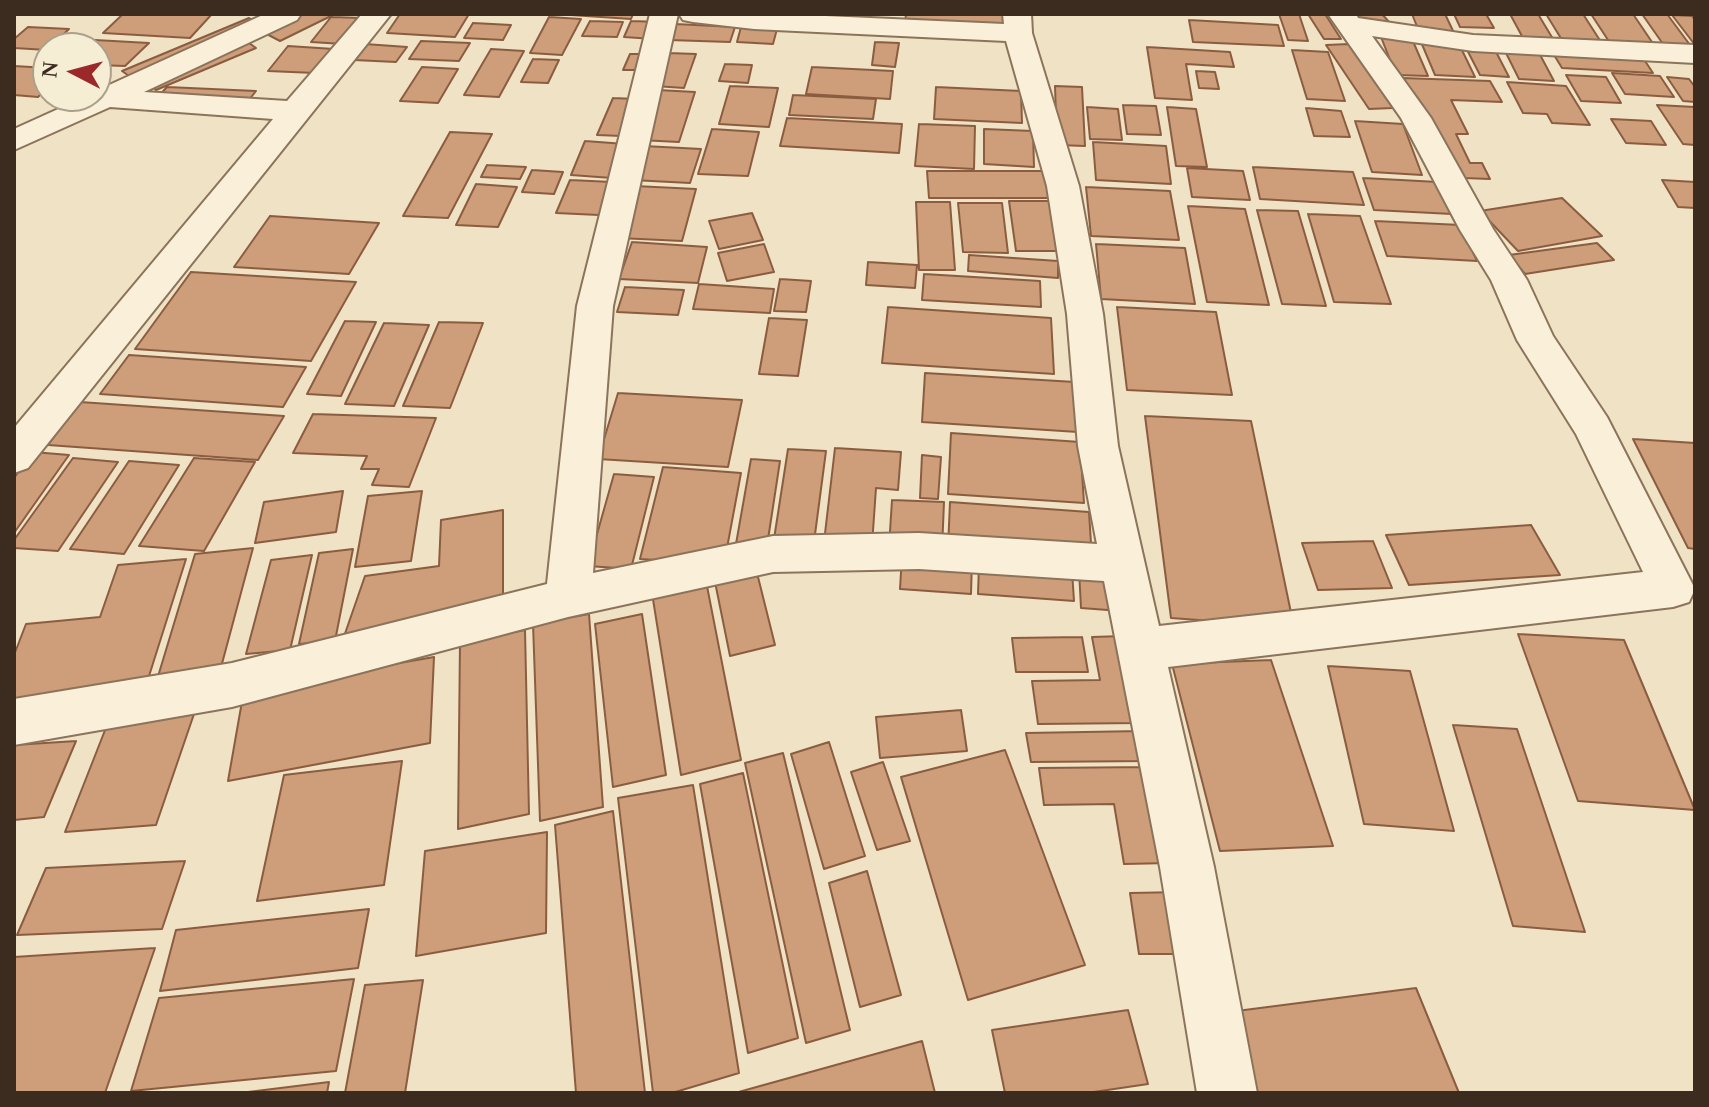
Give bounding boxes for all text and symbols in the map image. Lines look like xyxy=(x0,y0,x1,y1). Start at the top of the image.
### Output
north arrow xyxy=(32,32,112,112)
text: N xyxy=(36,60,63,79)

